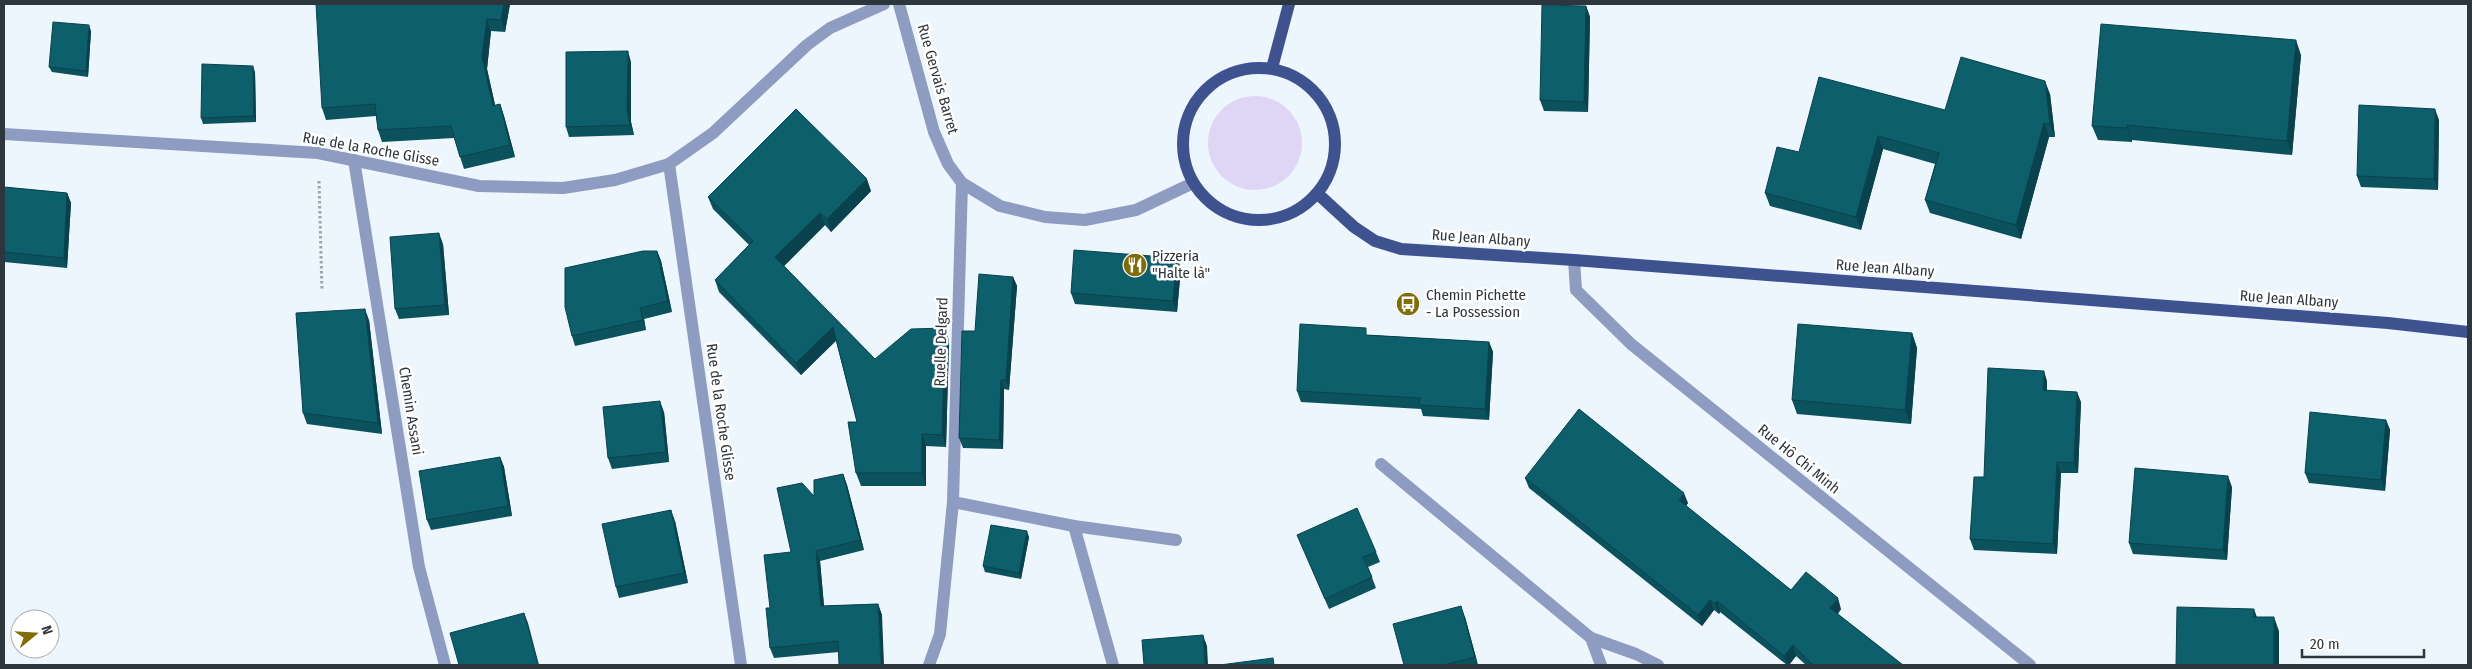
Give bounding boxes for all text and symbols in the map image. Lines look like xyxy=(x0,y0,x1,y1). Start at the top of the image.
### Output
street label: Rue Gervais Barret xyxy=(914,22,962,136)
street label: Rue de la Roche Glisse xyxy=(301,128,441,170)
street label: Rue Jean Albany xyxy=(1431,226,1531,250)
place label: Pizzeria "Halte là" xyxy=(1152,247,1210,282)
restaurant icon: Pizzeria "Halte là" xyxy=(1122,252,1148,278)
street label: Rue Jean Albany xyxy=(1835,256,1935,280)
place label: Chemin Pichette - La Possession xyxy=(1426,286,1526,321)
street label: Rue Jean Albany xyxy=(2239,287,2339,311)
bus stop icon: Chemin Pichette - La Possession xyxy=(1395,291,1421,317)
street label: Ruelle Delgard xyxy=(930,297,952,387)
street label: Rue de la Roche Glisse xyxy=(702,342,740,482)
street label: Chemin Assani xyxy=(395,366,427,456)
street label: Rue Hô Chi Minh xyxy=(1754,420,1844,498)
north arrow xyxy=(10,609,60,659)
text: N xyxy=(38,624,56,637)
scale bar xyxy=(2302,626,2424,658)
text: 20 m xyxy=(2310,635,2340,653)

